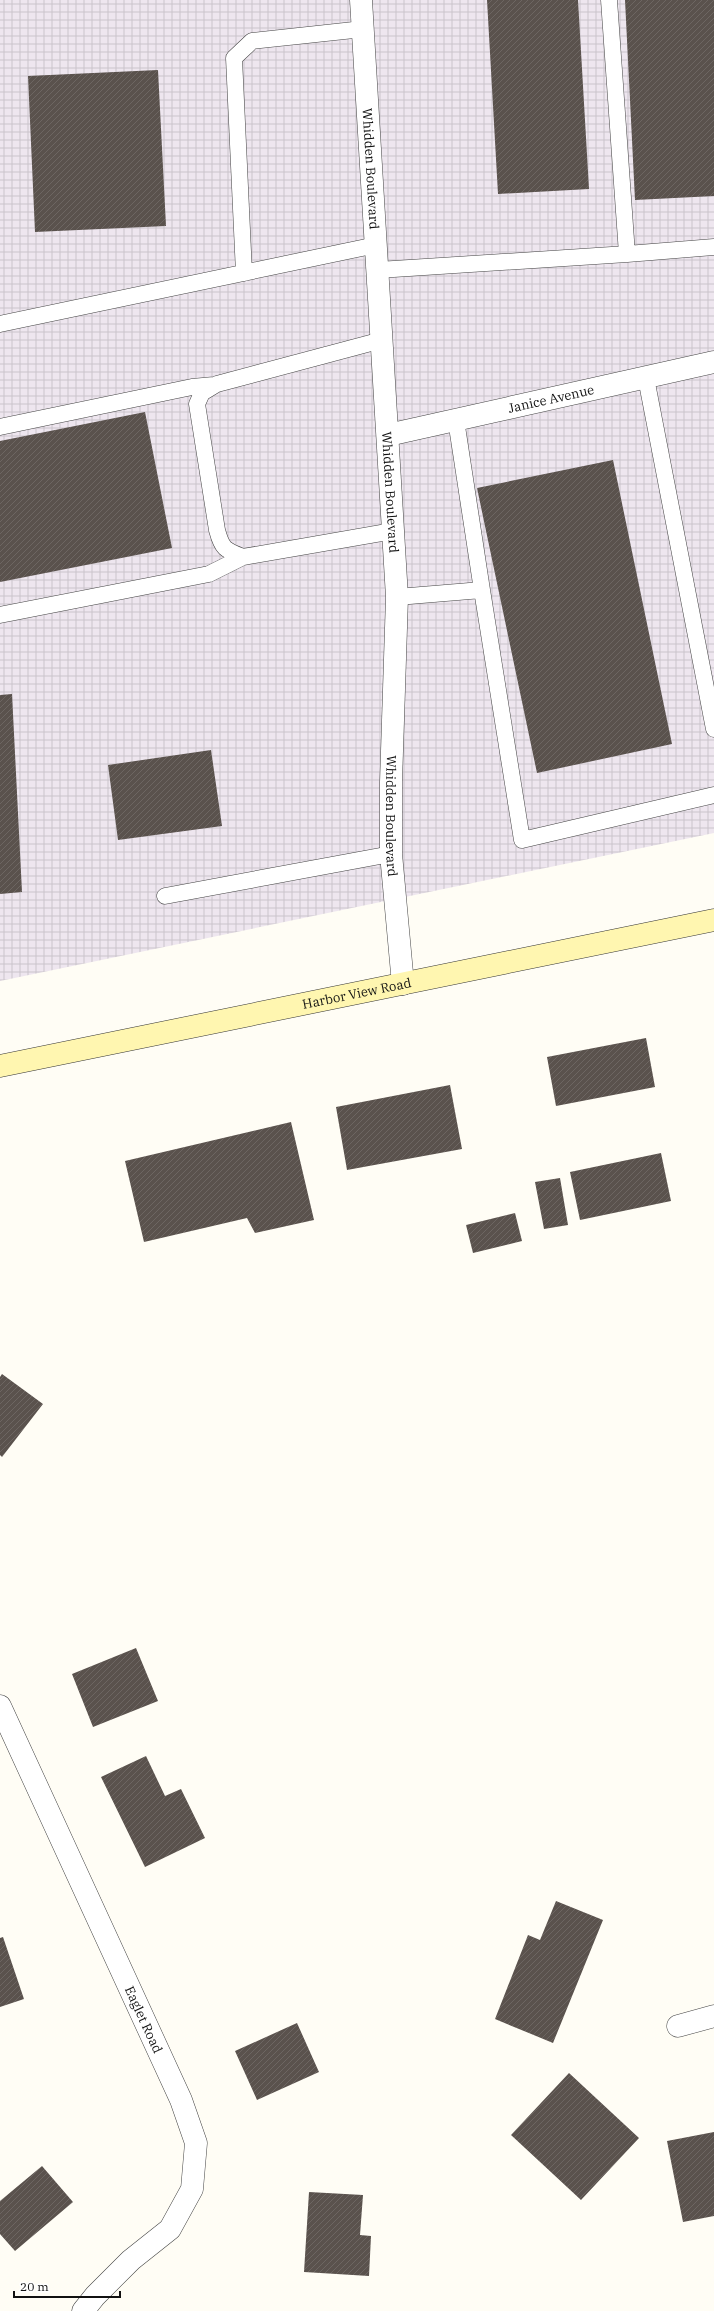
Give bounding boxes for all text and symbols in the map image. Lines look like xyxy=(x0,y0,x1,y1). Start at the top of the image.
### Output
street label: Whidden Boulevard xyxy=(359,108,383,230)
street label: Janice Avenue xyxy=(506,381,596,416)
street label: Whidden Boulevard xyxy=(379,431,403,553)
street label: Whidden Boulevard xyxy=(383,755,402,877)
street label: Harbor View Road xyxy=(301,974,413,1013)
street label: Eaglet Road xyxy=(121,1983,167,2056)
scale bar xyxy=(14,2273,120,2299)
text: 20 m xyxy=(20,2279,49,2294)

